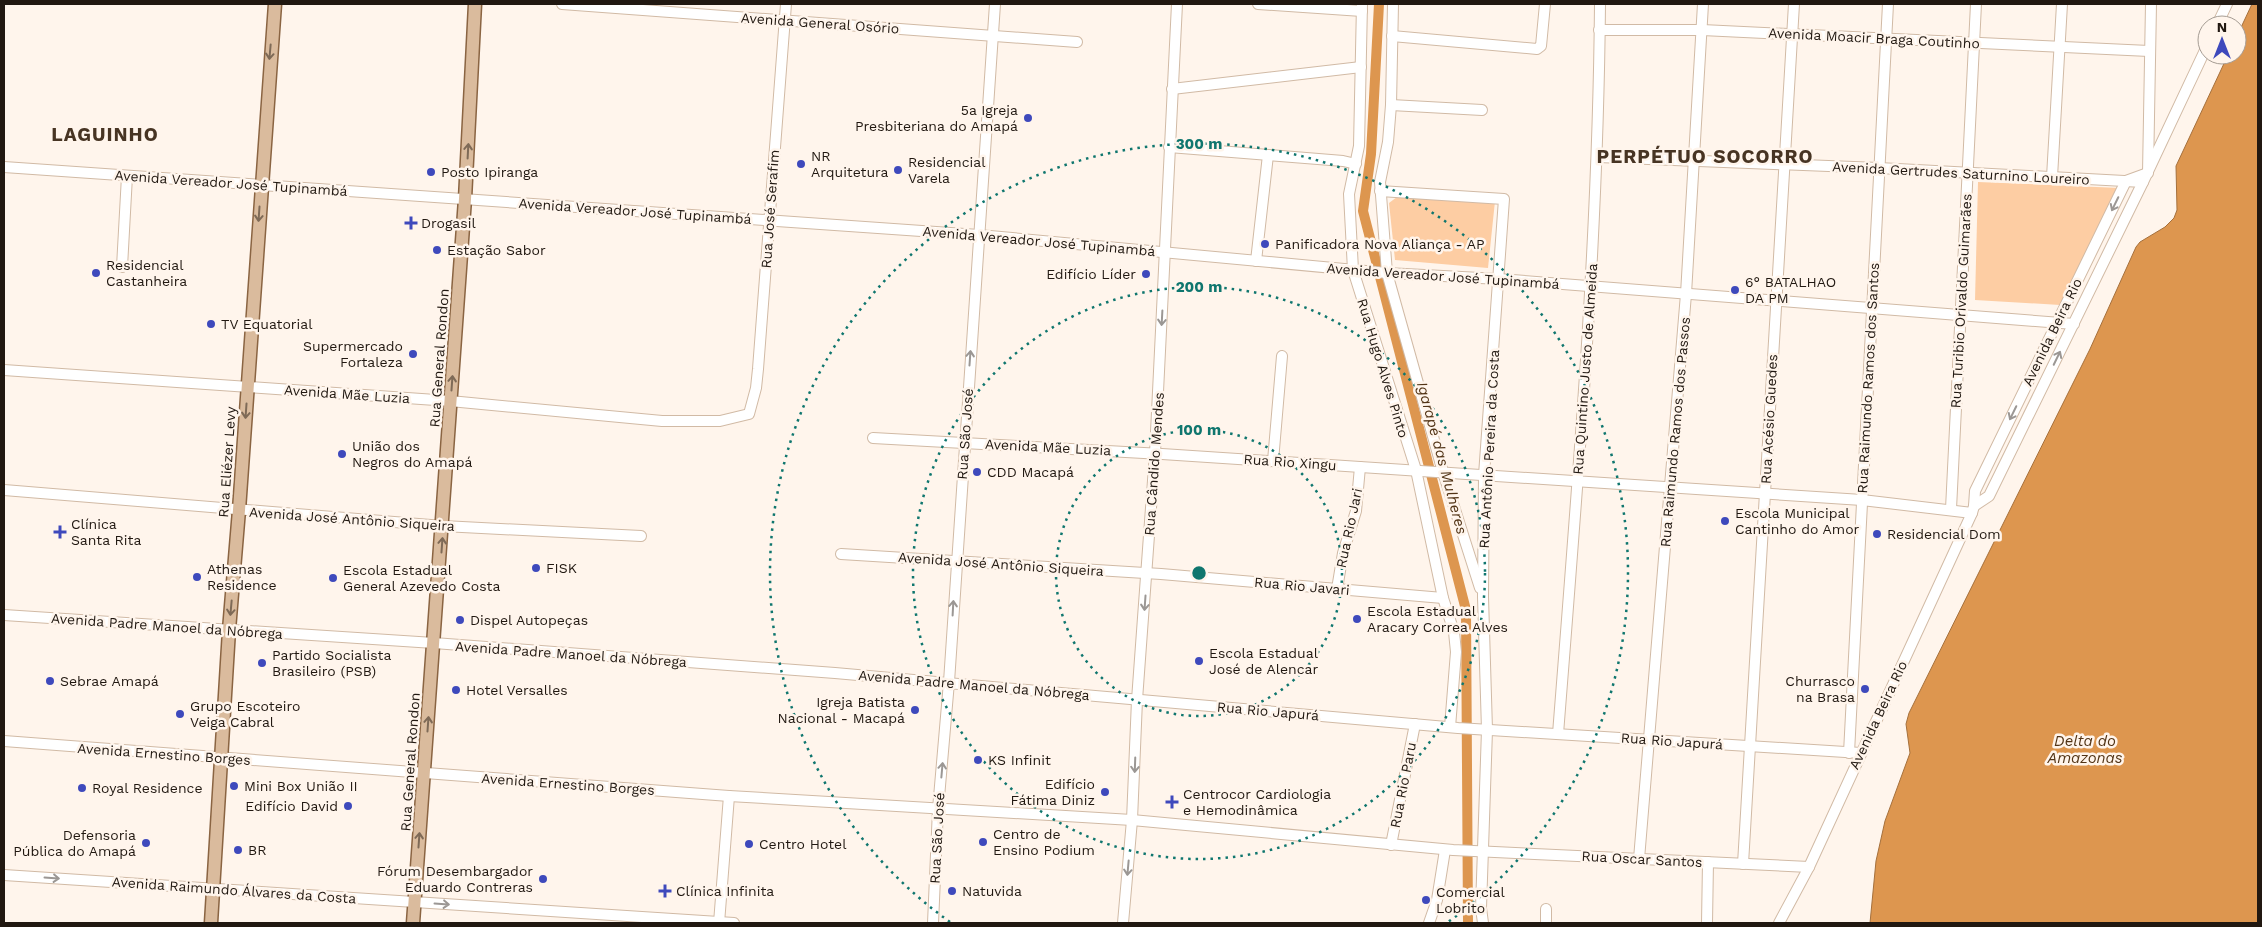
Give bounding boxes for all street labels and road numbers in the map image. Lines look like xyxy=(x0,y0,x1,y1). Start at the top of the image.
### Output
street label: Avenida General Osório xyxy=(740,9,900,37)
street label: Avenida Moacir Braga Coutinho xyxy=(1768,24,1980,52)
street label: Rua José Serafim xyxy=(758,149,782,269)
street label: Avenida Gertrudes Saturnino Loureiro xyxy=(1832,158,2090,188)
street label: Avenida Vereador José Tupinambá xyxy=(114,167,348,199)
street label: Rua Turibio Orivaldo Guimarães xyxy=(1947,193,1975,409)
street label: Avenida Vereador José Tupinambá xyxy=(518,195,752,227)
street label: Avenida Vereador José Tupinambá xyxy=(922,223,1156,259)
street label: Avenida Vereador José Tupinambá xyxy=(1326,260,1560,292)
street label: Rua Raimundo Ramos dos Santos xyxy=(1854,262,1882,494)
street label: Rua Quintino Justo de Almeida xyxy=(1570,263,1600,475)
street label: Avenida Beira Rio xyxy=(2019,276,2085,388)
street label: Rua General Rondon xyxy=(426,288,452,428)
street label: Rua Hugo Alves Pinto xyxy=(1354,296,1412,440)
street label: Rua Raimundo Ramos dos Passos xyxy=(1657,316,1693,548)
street label: Rua Antônio Pereira da Costa xyxy=(1476,349,1502,549)
street label: Rua Acésio Guedes xyxy=(1758,354,1780,484)
street label: Avenida Mãe Luzia xyxy=(283,382,411,406)
street label: Rua São José xyxy=(954,388,976,480)
street label: Rua Cândido Mendes xyxy=(1141,392,1167,536)
street label: Rua Eliézer Levy xyxy=(215,405,239,518)
street label: Avenida Mãe Luzia xyxy=(985,436,1112,458)
street label: Rua Rio Xingu xyxy=(1243,451,1337,473)
street label: Rua Rio Jari xyxy=(1333,487,1365,569)
street label: Avenida José Antônio Siqueira xyxy=(249,504,455,534)
street label: Avenida José Antônio Siqueira xyxy=(898,549,1104,579)
street label: Rua Rio Javari xyxy=(1254,574,1350,598)
street label: Avenida Padre Manoel da Nóbrega xyxy=(51,610,283,642)
street label: Avenida Padre Manoel da Nóbrega xyxy=(455,638,687,670)
street label: Avenida Beira Rio xyxy=(1846,658,1910,772)
street label: Avenida Padre Manoel da Nóbrega xyxy=(858,667,1090,703)
street label: Rua General Rondon xyxy=(397,692,423,832)
street label: Rua Rio Japurá xyxy=(1216,699,1320,723)
street label: Rua Rio Japurá xyxy=(1620,729,1724,753)
street label: Avenida Ernestino Borges xyxy=(77,740,251,768)
street label: Rua Rio Paru xyxy=(1387,741,1419,829)
street label: Avenida Ernestino Borges xyxy=(481,770,655,798)
street label: Rua São José xyxy=(927,792,947,884)
street label: Rua Oscar Santos xyxy=(1581,848,1703,870)
street label: Avenida Raimundo Álvares da Costa xyxy=(111,873,357,907)

